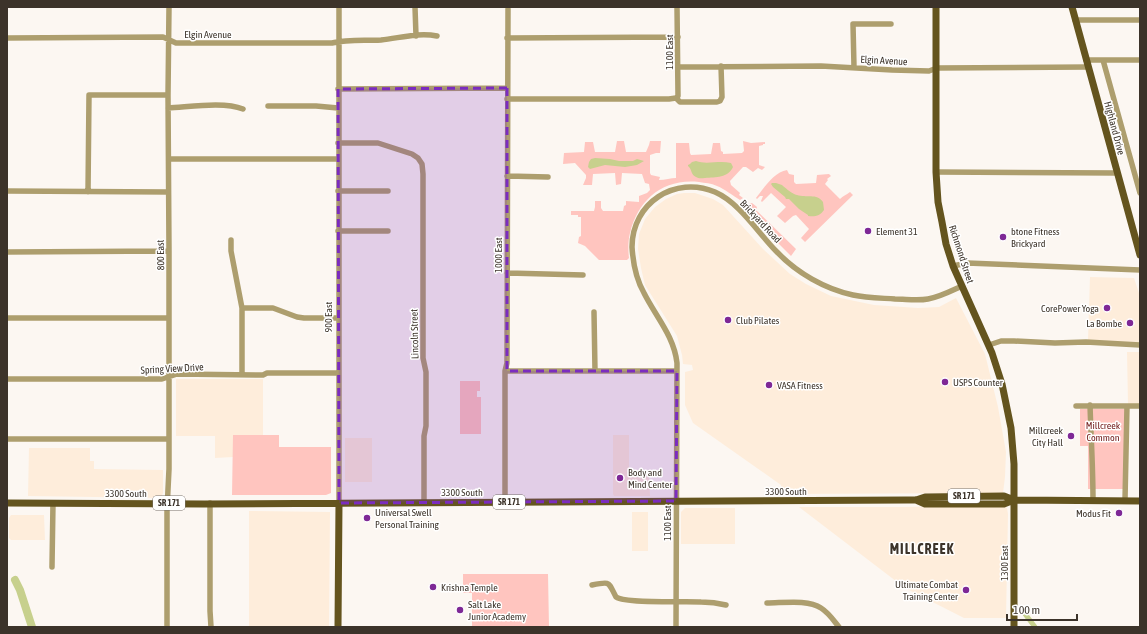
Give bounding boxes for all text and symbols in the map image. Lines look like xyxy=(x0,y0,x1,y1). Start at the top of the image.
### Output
street label: Elgin Avenue xyxy=(184,29,232,40)
street label: 1100 East xyxy=(664,34,675,70)
street label: Elgin Avenue xyxy=(860,54,908,67)
street label: Highland Drive xyxy=(1102,100,1127,157)
street label: Brickyard Road xyxy=(738,198,784,245)
street label: Richmond Street xyxy=(947,224,976,285)
marker: Element 31 xyxy=(863,226,873,236)
place label: Element 31 xyxy=(876,226,918,237)
place label: btone Fitness Brickyard xyxy=(1011,226,1060,249)
marker: btone Fitness Brickyard xyxy=(998,232,1008,242)
street label: 1000 East xyxy=(493,237,504,273)
street label: 800 East xyxy=(155,239,166,270)
street label: 900 East xyxy=(323,301,334,332)
place label: CorePower Yoga xyxy=(1041,303,1099,314)
marker: CorePower Yoga xyxy=(1102,303,1112,313)
street label: Lincoln Street xyxy=(409,309,420,359)
marker: Club Pilates xyxy=(723,315,733,325)
place label: Club Pilates xyxy=(736,315,780,326)
place label: La Bombe xyxy=(1086,318,1122,329)
marker: La Bombe xyxy=(1125,318,1135,328)
street label: Spring View Drive xyxy=(140,361,204,376)
marker: USPS Counter xyxy=(940,377,950,387)
place label: USPS Counter xyxy=(953,377,1004,388)
marker: VASA Fitness xyxy=(764,380,774,390)
place label: VASA Fitness xyxy=(777,380,823,391)
park label: Millcreek Common xyxy=(1086,420,1121,443)
place label: Millcreek City Hall xyxy=(1029,425,1064,448)
marker: Millcreek City Hall xyxy=(1066,431,1076,441)
place label: Body and Mind Center xyxy=(628,467,673,490)
marker: Body and Mind Center xyxy=(615,473,625,483)
street label: 3300 South xyxy=(765,486,807,497)
street label: 3300 South xyxy=(441,487,483,498)
street label: 3300 South xyxy=(105,488,147,499)
road number: SR 171 xyxy=(948,489,980,503)
road number: SR 171 xyxy=(493,495,525,509)
road number: SR 171 xyxy=(153,496,185,510)
street label: 1100 East xyxy=(662,505,673,541)
place label: Universal Swell Personal Training xyxy=(375,507,440,530)
place label: Modus Fit xyxy=(1076,508,1111,519)
marker: Modus Fit xyxy=(1114,508,1124,518)
marker: Universal Swell Personal Training xyxy=(362,513,372,523)
district label: MILLCREEK xyxy=(890,541,954,557)
street label: 1300 East xyxy=(999,545,1010,581)
place label: Ultimate Combat Training Center xyxy=(895,579,959,602)
marker: Krishna Temple xyxy=(428,582,438,592)
place label: Krishna Temple xyxy=(441,582,498,593)
marker: Ultimate Combat Training Center xyxy=(961,585,971,595)
scale bar xyxy=(1007,596,1077,622)
place label: Salt Lake Junior Academy xyxy=(468,599,526,622)
text: 100 m xyxy=(1013,603,1040,617)
marker: Salt Lake Junior Academy xyxy=(455,605,465,615)

